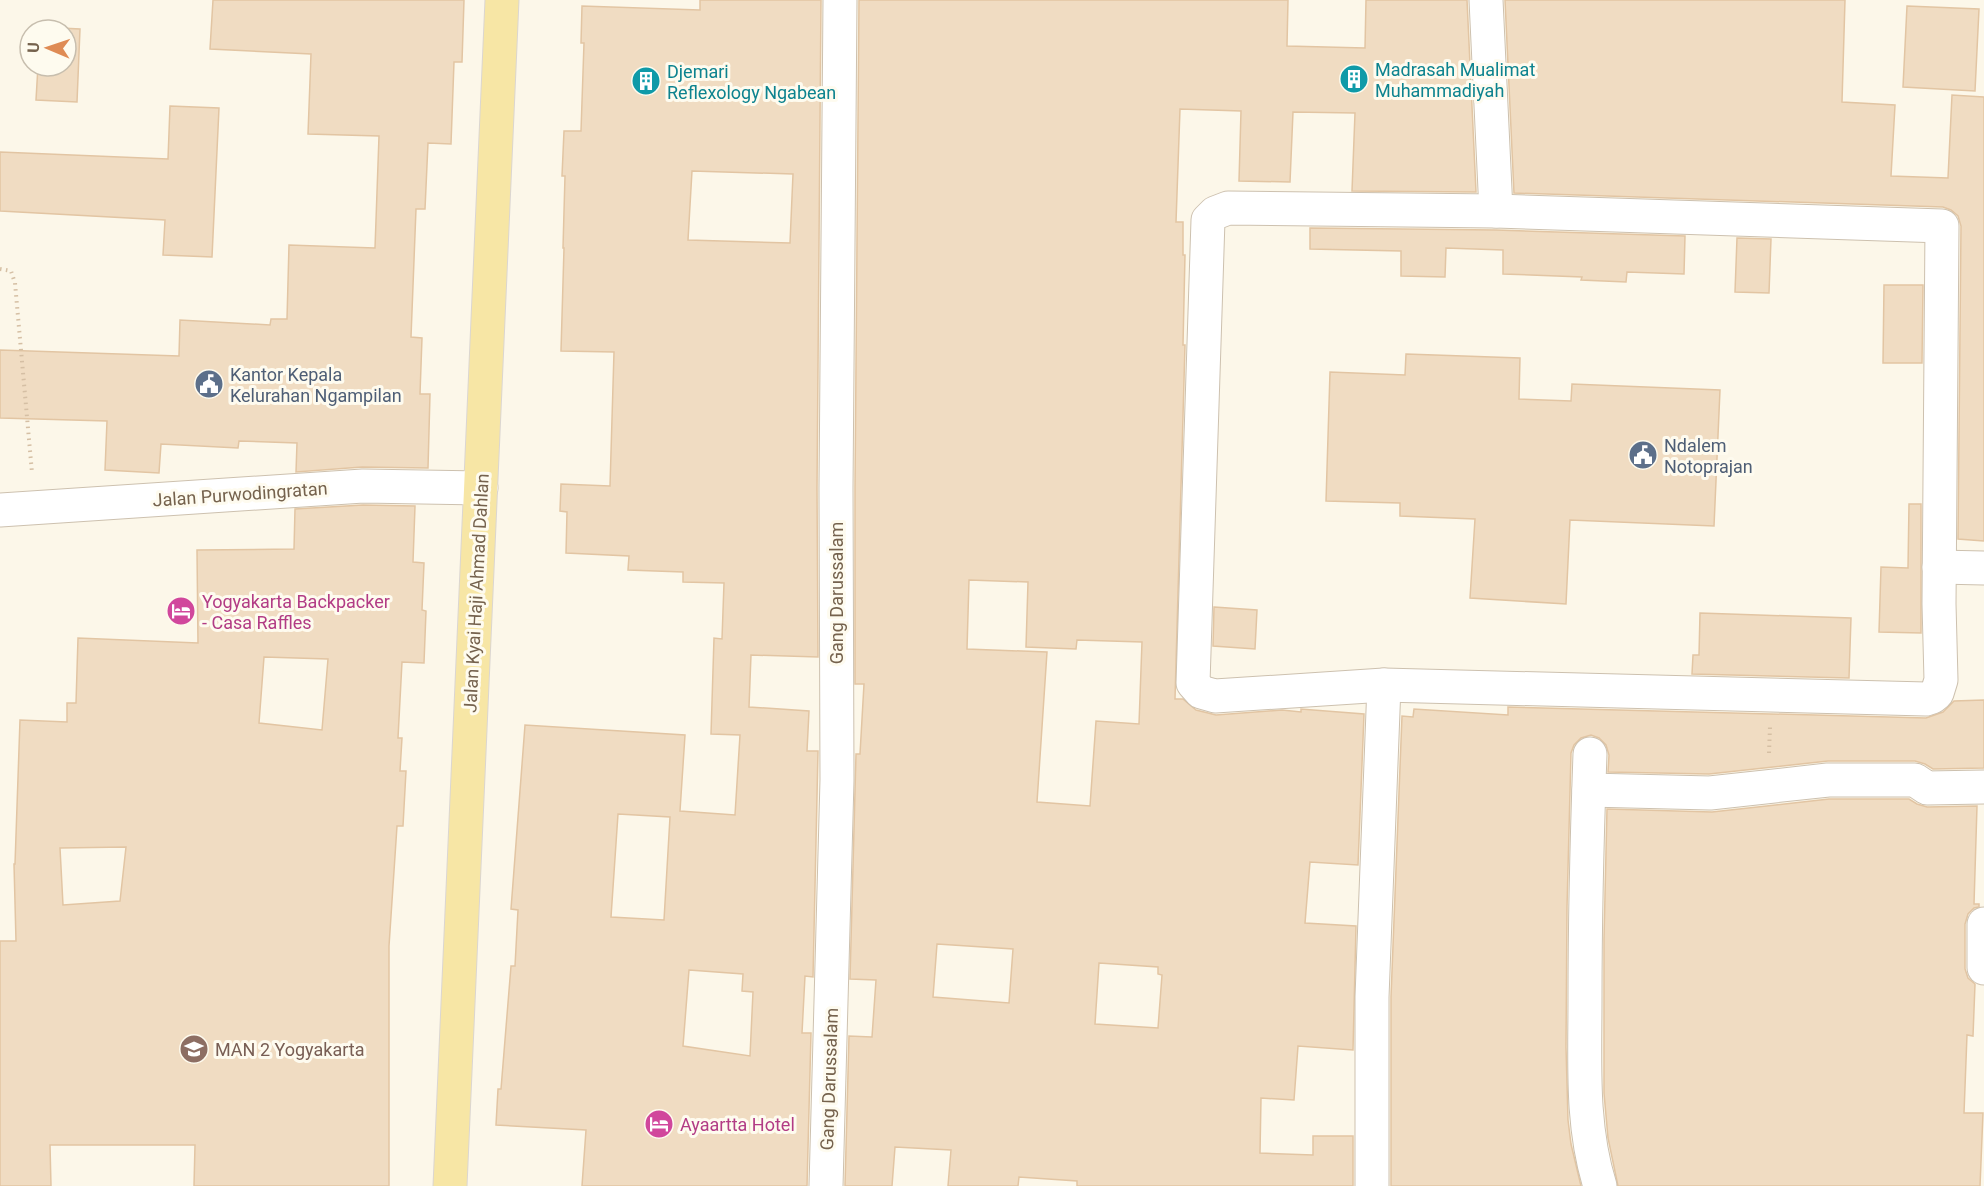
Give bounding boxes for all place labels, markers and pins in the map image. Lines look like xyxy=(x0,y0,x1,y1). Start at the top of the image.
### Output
place label: Madrasah Mualimat Muhammadiyah xyxy=(1375,59,1535,101)
place label: Djemari Reflexology Ngabean xyxy=(667,61,836,103)
building icon: Madrasah Mualimat Muhammadiyah xyxy=(1338,63,1370,95)
building icon: Djemari Reflexology Ngabean xyxy=(630,65,662,97)
place label: Kantor Kepala Kelurahan Ngampilan xyxy=(230,364,402,406)
public building icon: Kantor Kepala Kelurahan Ngampilan xyxy=(193,368,225,400)
place label: Ndalem Notoprajan xyxy=(1664,435,1753,477)
public building icon: Ndalem Notoprajan xyxy=(1627,439,1659,471)
place label: Yogyakarta Backpacker - Casa Raffles xyxy=(202,591,390,633)
hotel icon: Yogyakarta Backpacker - Casa Raffles xyxy=(165,595,197,627)
school or university icon: MAN 2 Yogyakarta xyxy=(178,1033,210,1065)
place label: MAN 2 Yogyakarta xyxy=(215,1039,364,1060)
hotel icon: Ayaartta Hotel xyxy=(643,1108,675,1140)
place label: Ayaartta Hotel xyxy=(680,1114,795,1135)

